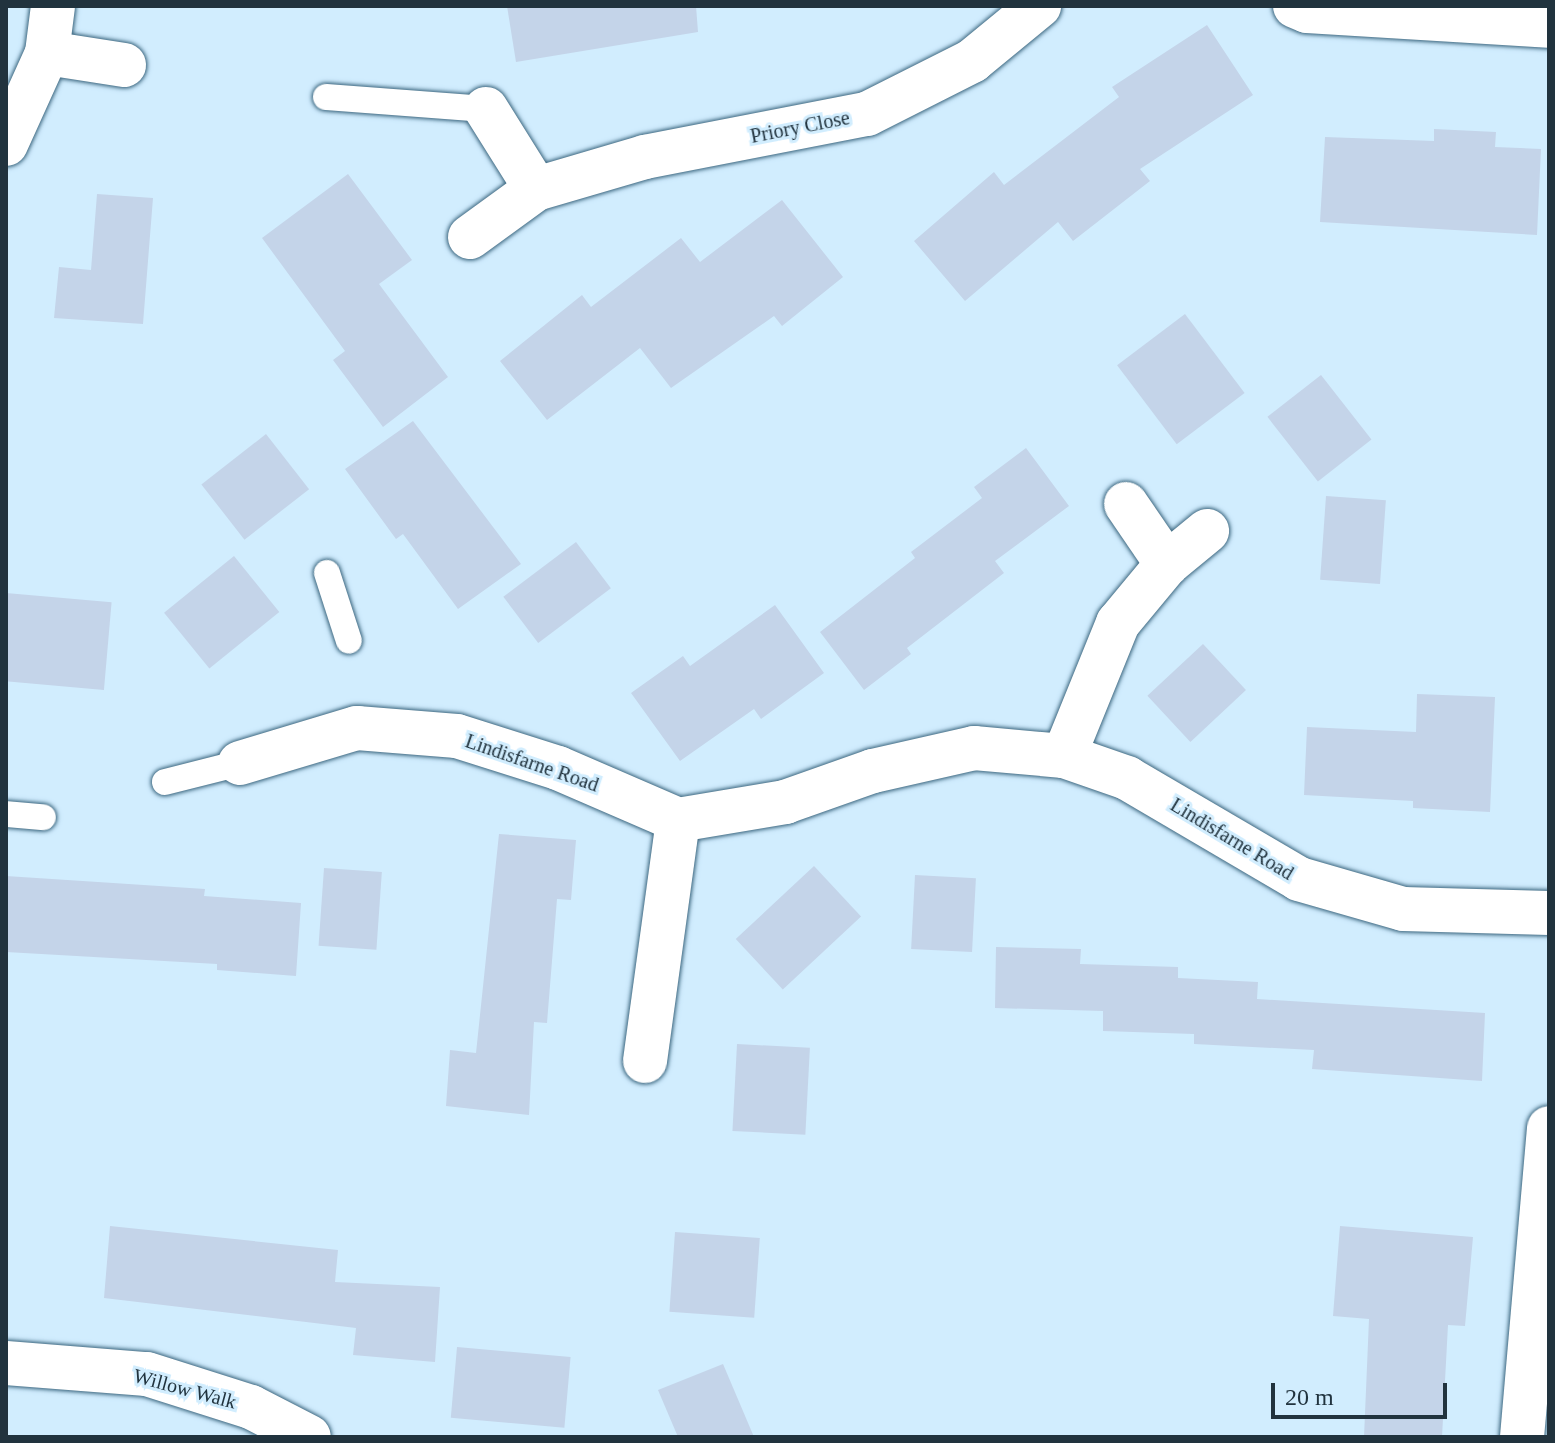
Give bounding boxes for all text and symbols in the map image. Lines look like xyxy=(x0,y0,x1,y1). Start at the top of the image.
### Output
street label: Priory Close xyxy=(748,106,852,148)
street label: Lindisfarne Road xyxy=(462,729,602,797)
street label: Lindisfarne Road xyxy=(1166,793,1298,885)
street label: Willow Walk xyxy=(131,1364,239,1414)
scale bar xyxy=(1275,1367,1451,1417)
text: 20 m xyxy=(1285,1384,1334,1410)

